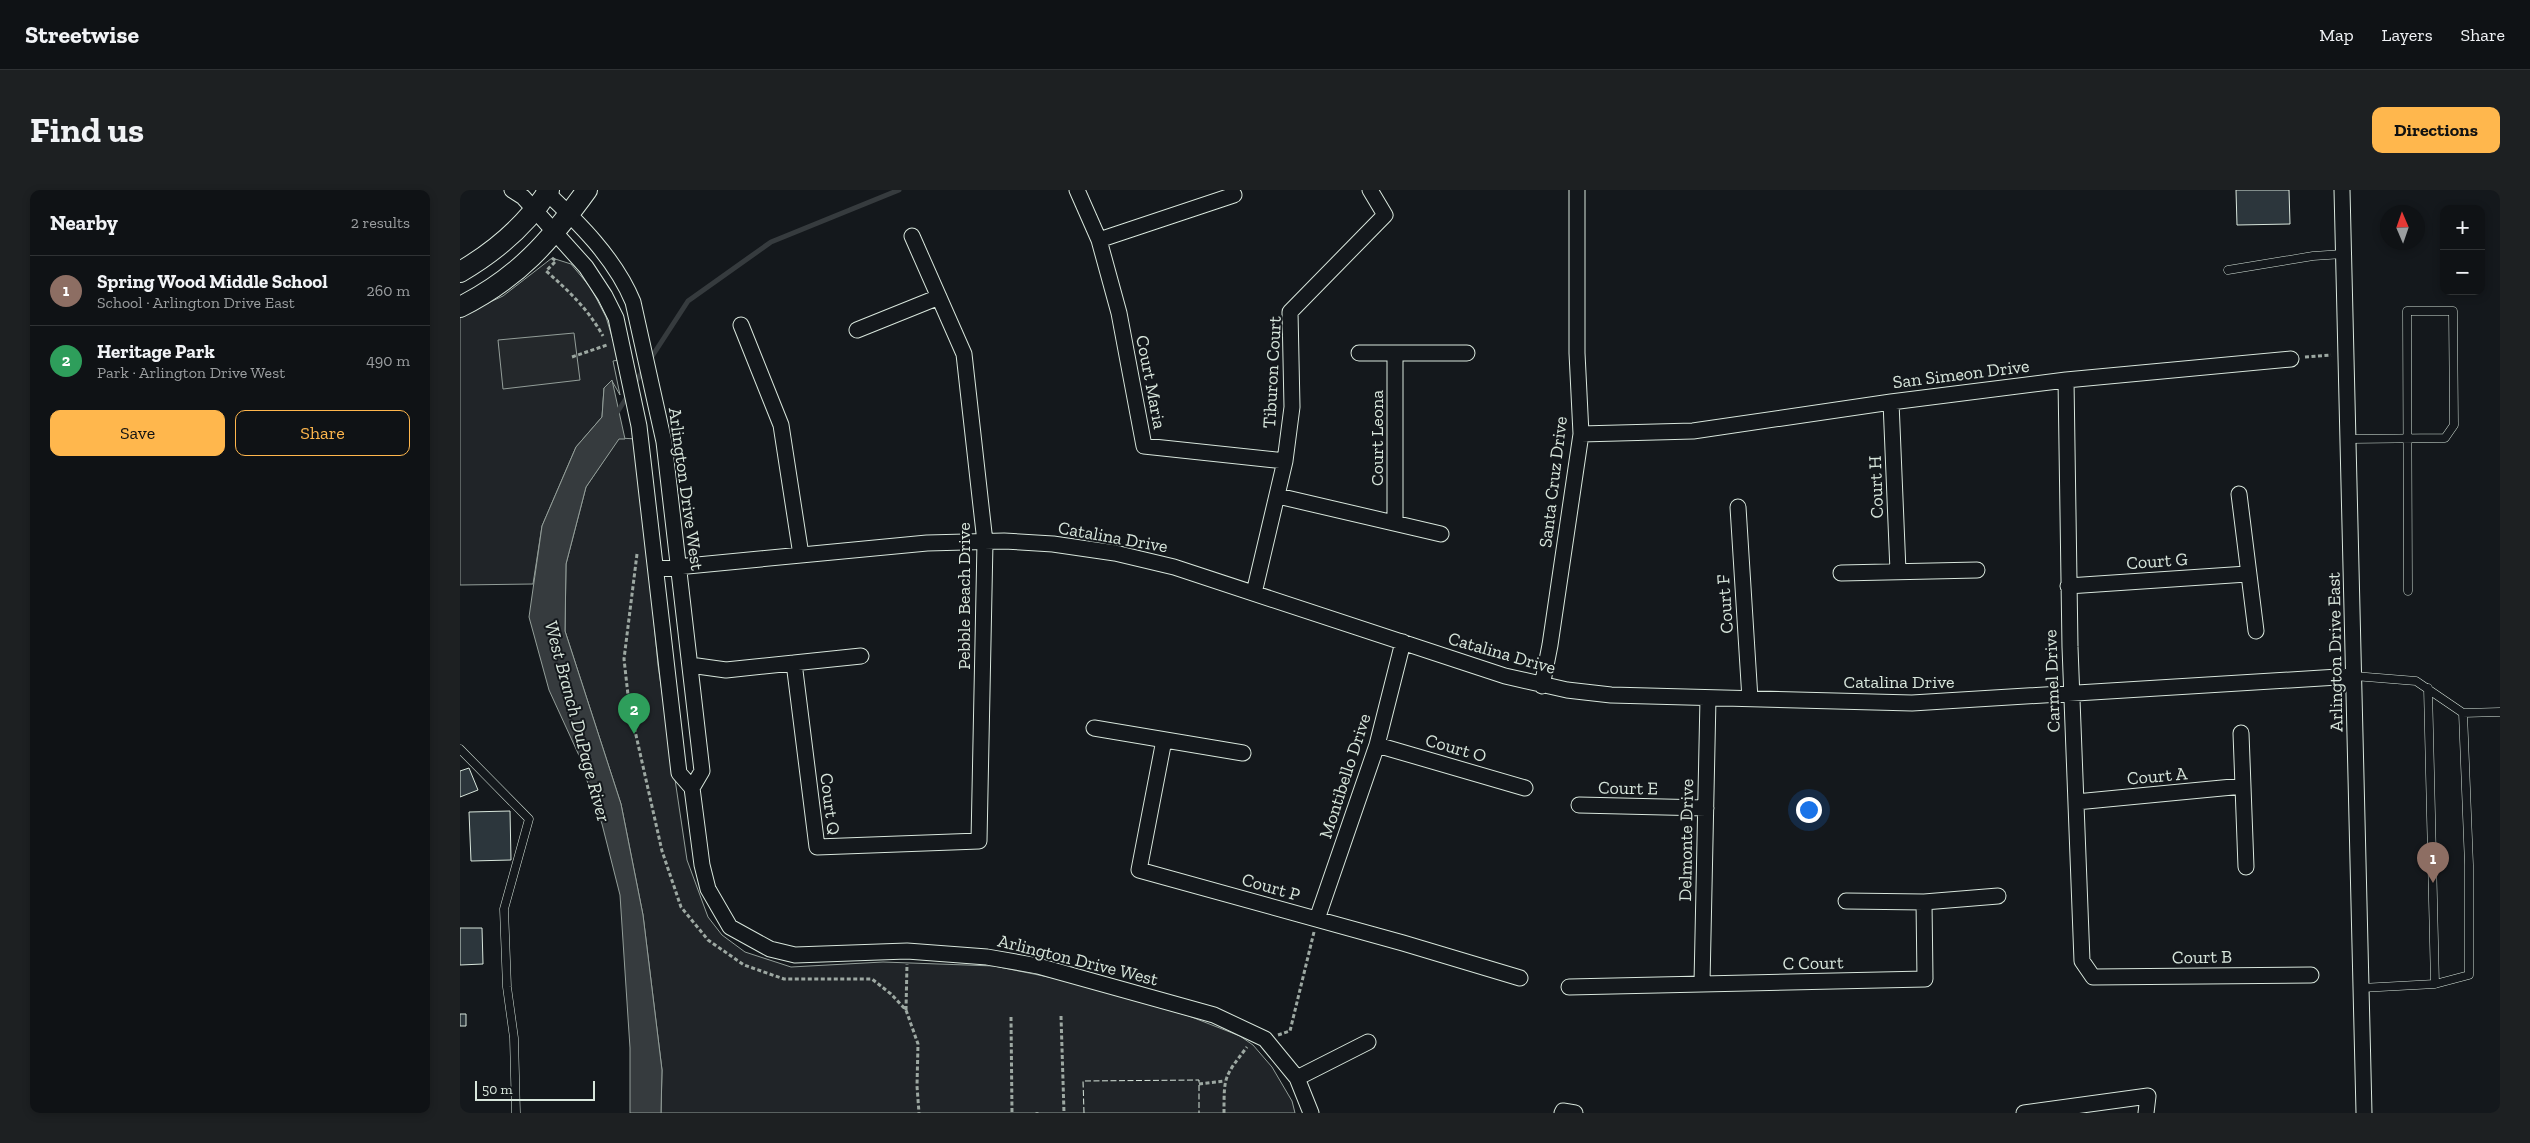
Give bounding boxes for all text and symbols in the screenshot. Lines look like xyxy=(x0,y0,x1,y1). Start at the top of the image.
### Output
text: Streetwise xyxy=(25,20,139,49)
text: Map xyxy=(2319,24,2354,46)
text: Layers xyxy=(2382,24,2433,46)
text: Share xyxy=(2461,24,2505,46)
button: Directions xyxy=(2372,107,2500,153)
text: Find us xyxy=(30,109,144,151)
north arrow xyxy=(2380,205,2425,250)
map controls xyxy=(2440,205,2485,295)
button: + xyxy=(2440,205,2485,250)
text: Nearby xyxy=(50,210,118,235)
text: 2 results xyxy=(351,213,410,232)
button: − xyxy=(2440,250,2485,295)
text: Spring Wood Middle School xyxy=(97,270,328,293)
text: 1 xyxy=(63,281,69,300)
text: 260 m xyxy=(367,281,410,300)
text: School · Arlington Drive East xyxy=(97,293,295,312)
street label: Tiburon Court xyxy=(1258,315,1286,429)
street label: Court Maria xyxy=(1131,333,1171,431)
text: Heritage Park xyxy=(97,340,215,363)
text: 2 xyxy=(62,351,70,370)
text: 490 m xyxy=(366,351,410,370)
street label: San Simeon Drive xyxy=(1892,355,2030,393)
text: Park · Arlington Drive West xyxy=(97,363,285,382)
street label: Court Leona xyxy=(1366,390,1388,486)
street label: Arlington Drive West xyxy=(664,406,708,572)
button: Save xyxy=(50,410,225,456)
button: Share xyxy=(235,410,410,456)
street label: Santa Cruz Drive xyxy=(1534,415,1572,549)
street label: Court H xyxy=(1864,455,1888,519)
street label: Catalina Drive xyxy=(1056,517,1170,557)
street label: Pebble Beach Drive xyxy=(953,522,975,670)
street label: Court G xyxy=(2125,548,2189,574)
street label: Arlington Drive East xyxy=(2323,572,2347,732)
street label: Court F xyxy=(1712,574,1738,634)
water label: West Branch DuPage River xyxy=(540,618,616,825)
street label: Catalina Drive xyxy=(1446,627,1558,679)
street label: Carmel Drive xyxy=(2039,629,2065,733)
street label: Catalina Drive xyxy=(1844,671,1955,693)
pin: 2 xyxy=(618,693,650,734)
street label: Montibello Drive xyxy=(1314,711,1376,841)
street label: Court O xyxy=(1423,729,1489,767)
street label: Court A xyxy=(2126,762,2188,790)
street label: Court Q xyxy=(815,772,845,836)
street label: Court E xyxy=(1598,776,1658,800)
street label: Delmonte Drive xyxy=(1674,779,1698,901)
your location xyxy=(1796,797,1822,823)
pin: 1 xyxy=(2417,842,2449,883)
street label: Court P xyxy=(1239,868,1303,906)
street label: Arlington Drive West xyxy=(996,929,1161,991)
street label: Court B xyxy=(2172,945,2232,969)
street label: C Court xyxy=(1782,951,1844,975)
scale bar xyxy=(475,1078,595,1101)
text: 50 m xyxy=(482,1081,513,1098)

